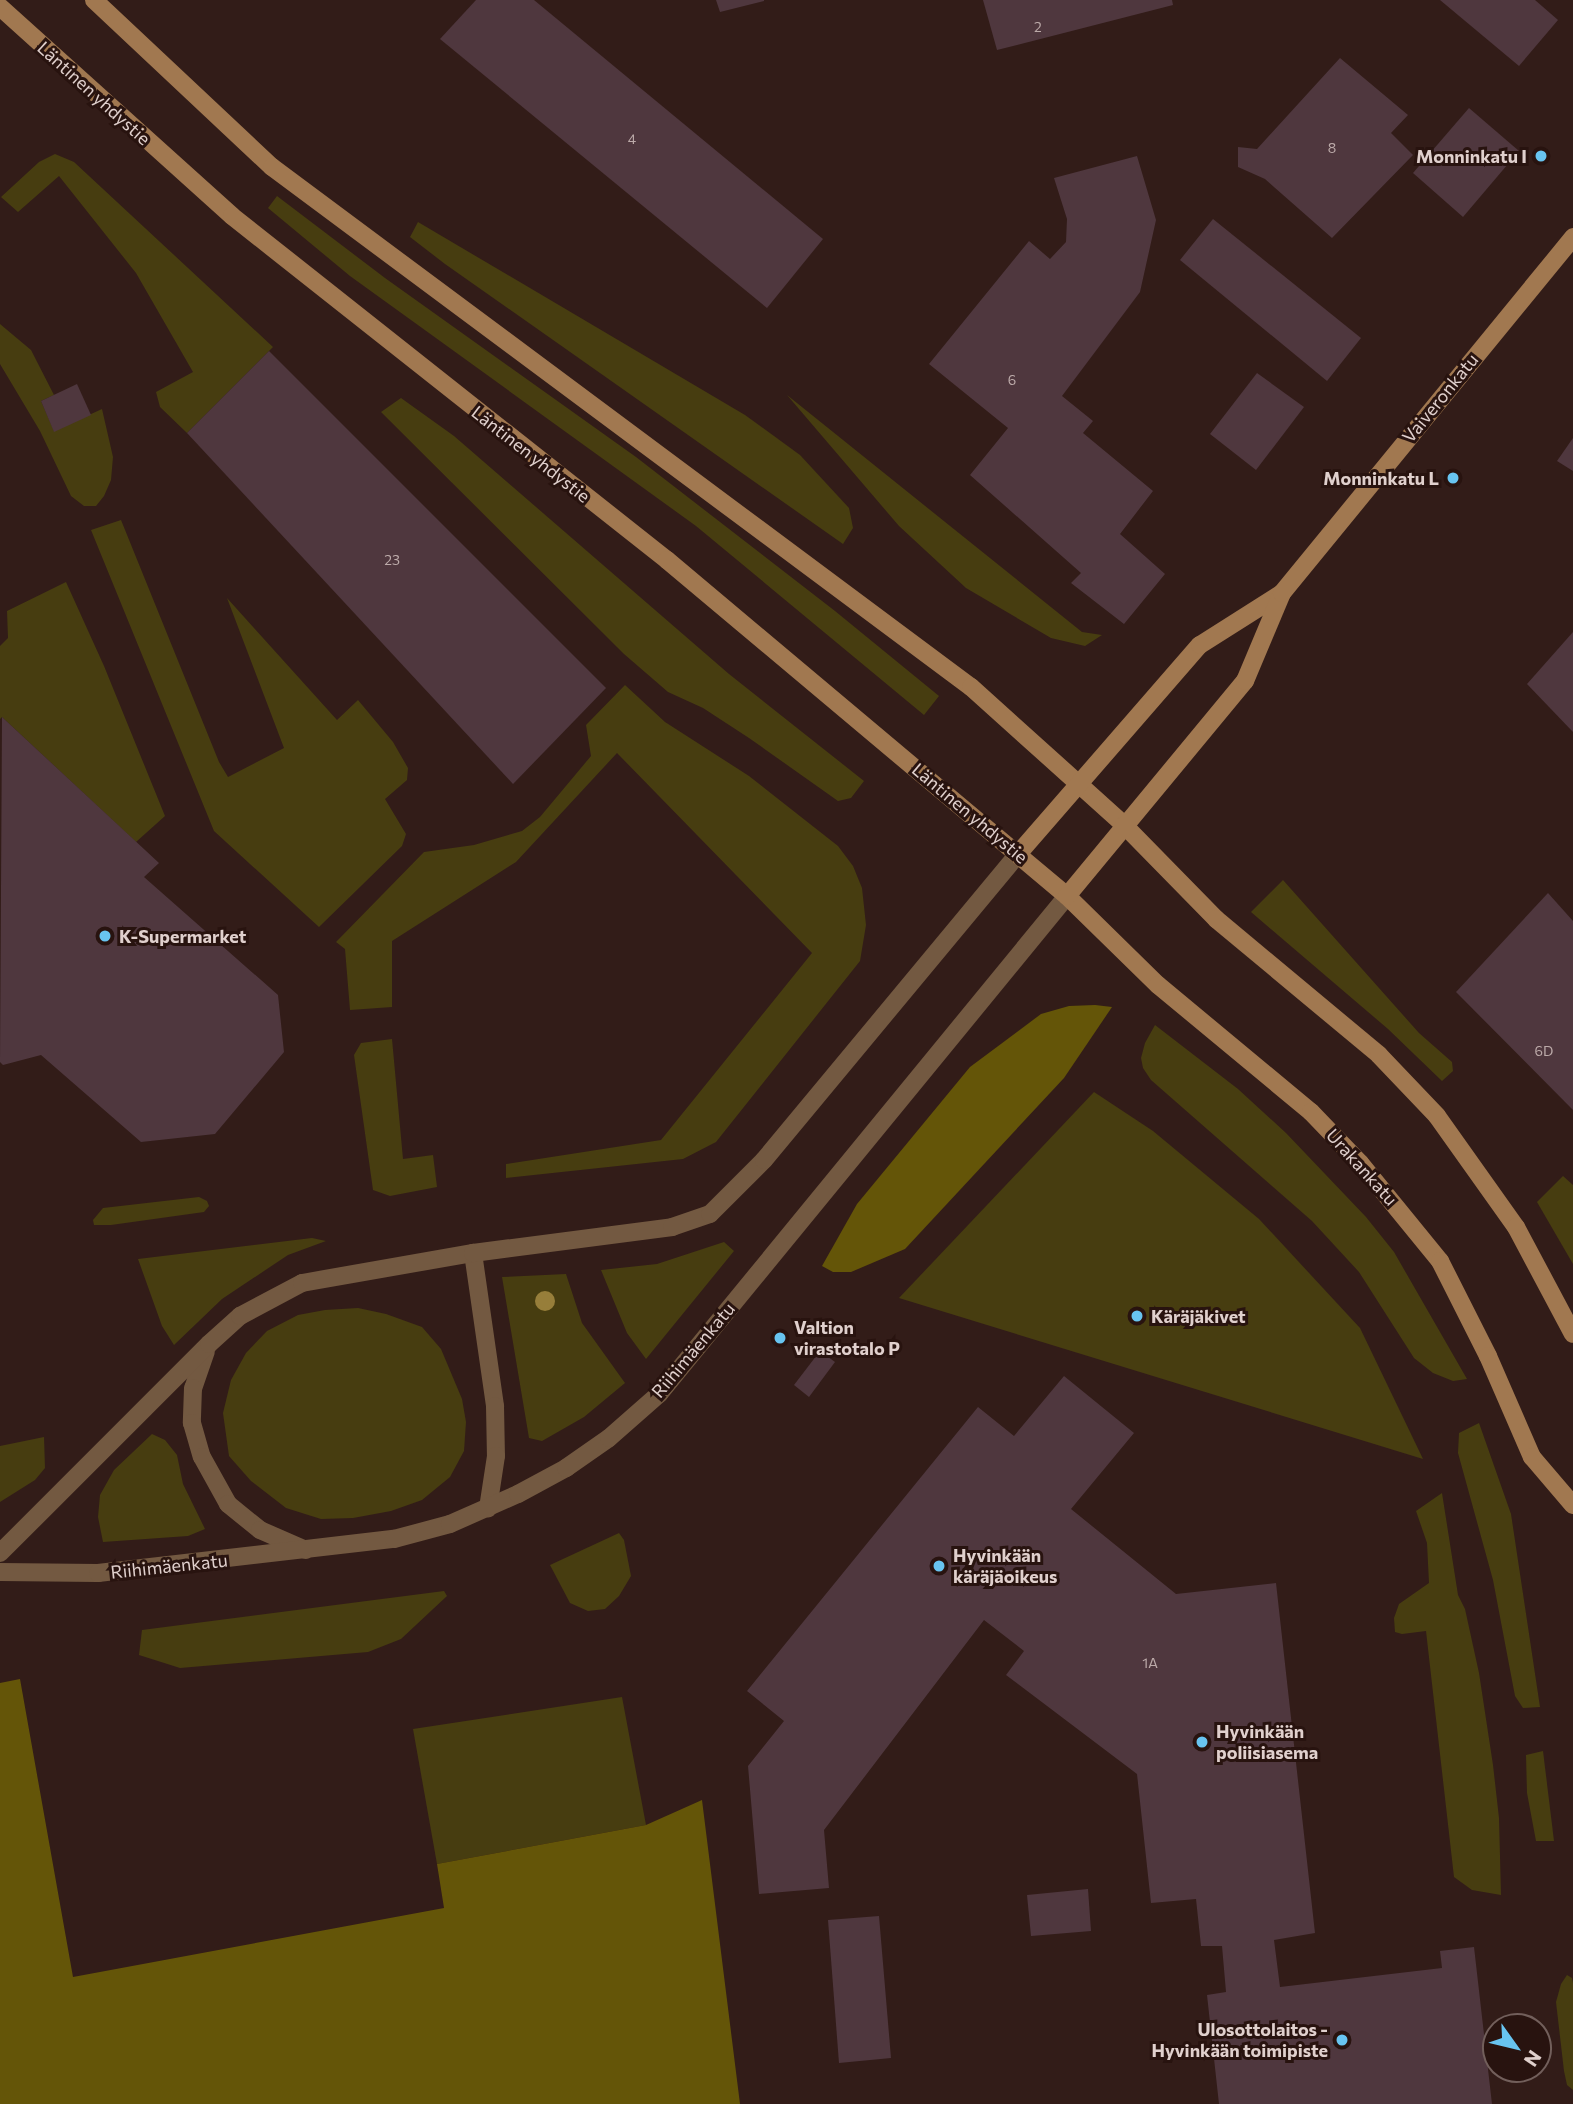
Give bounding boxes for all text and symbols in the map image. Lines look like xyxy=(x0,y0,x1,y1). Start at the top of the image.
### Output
house number: 2 xyxy=(1034,19,1042,35)
street label: Läntinen yhdystie xyxy=(33,37,155,149)
house number: 4 xyxy=(628,131,636,147)
house number: 8 xyxy=(1328,140,1336,156)
place label: Monninkatu I xyxy=(1416,145,1527,167)
marker: Monninkatu I xyxy=(1533,148,1549,164)
street label: Vaiveronkatu xyxy=(1397,349,1483,447)
house number: 6 xyxy=(1008,372,1016,388)
street label: Läntinen yhdystie xyxy=(467,401,595,507)
place label: Monninkatu L xyxy=(1323,467,1439,489)
marker: Monninkatu L xyxy=(1445,470,1461,486)
house number: 23 xyxy=(384,552,400,568)
street label: Läntinen yhdystie xyxy=(908,758,1032,868)
place label: K-Supermarket xyxy=(119,925,246,947)
marker: K-Supermarket xyxy=(97,928,113,944)
house number: 6D xyxy=(1535,1043,1553,1059)
street label: Urakankatu xyxy=(1322,1124,1402,1210)
street label: Riihimäenkatu xyxy=(647,1298,739,1402)
place label: Käräjäkivet xyxy=(1151,1305,1246,1327)
marker: Käräjäkivet xyxy=(1129,1308,1145,1324)
place label: Valtion virastotalo P xyxy=(794,1317,900,1360)
marker: Valtion virastotalo P xyxy=(772,1330,788,1346)
place label: Hyvinkään käräjäoikeus xyxy=(953,1545,1057,1588)
street label: Riihimäenkatu xyxy=(109,1549,229,1583)
marker: Hyvinkään käräjäoikeus xyxy=(931,1558,947,1574)
house number: 1A xyxy=(1142,1655,1158,1671)
place label: Hyvinkään poliisiasema xyxy=(1216,1721,1318,1764)
marker: Hyvinkään poliisiasema xyxy=(1194,1734,1210,1750)
north arrow xyxy=(1482,2013,1552,2083)
place label: Ulosottolaitos - Hyvinkään toimipiste xyxy=(1151,2019,1328,2062)
marker: Ulosottolaitos - Hyvinkään toimipiste xyxy=(1334,2032,1350,2048)
text: N xyxy=(1520,2047,1547,2071)

